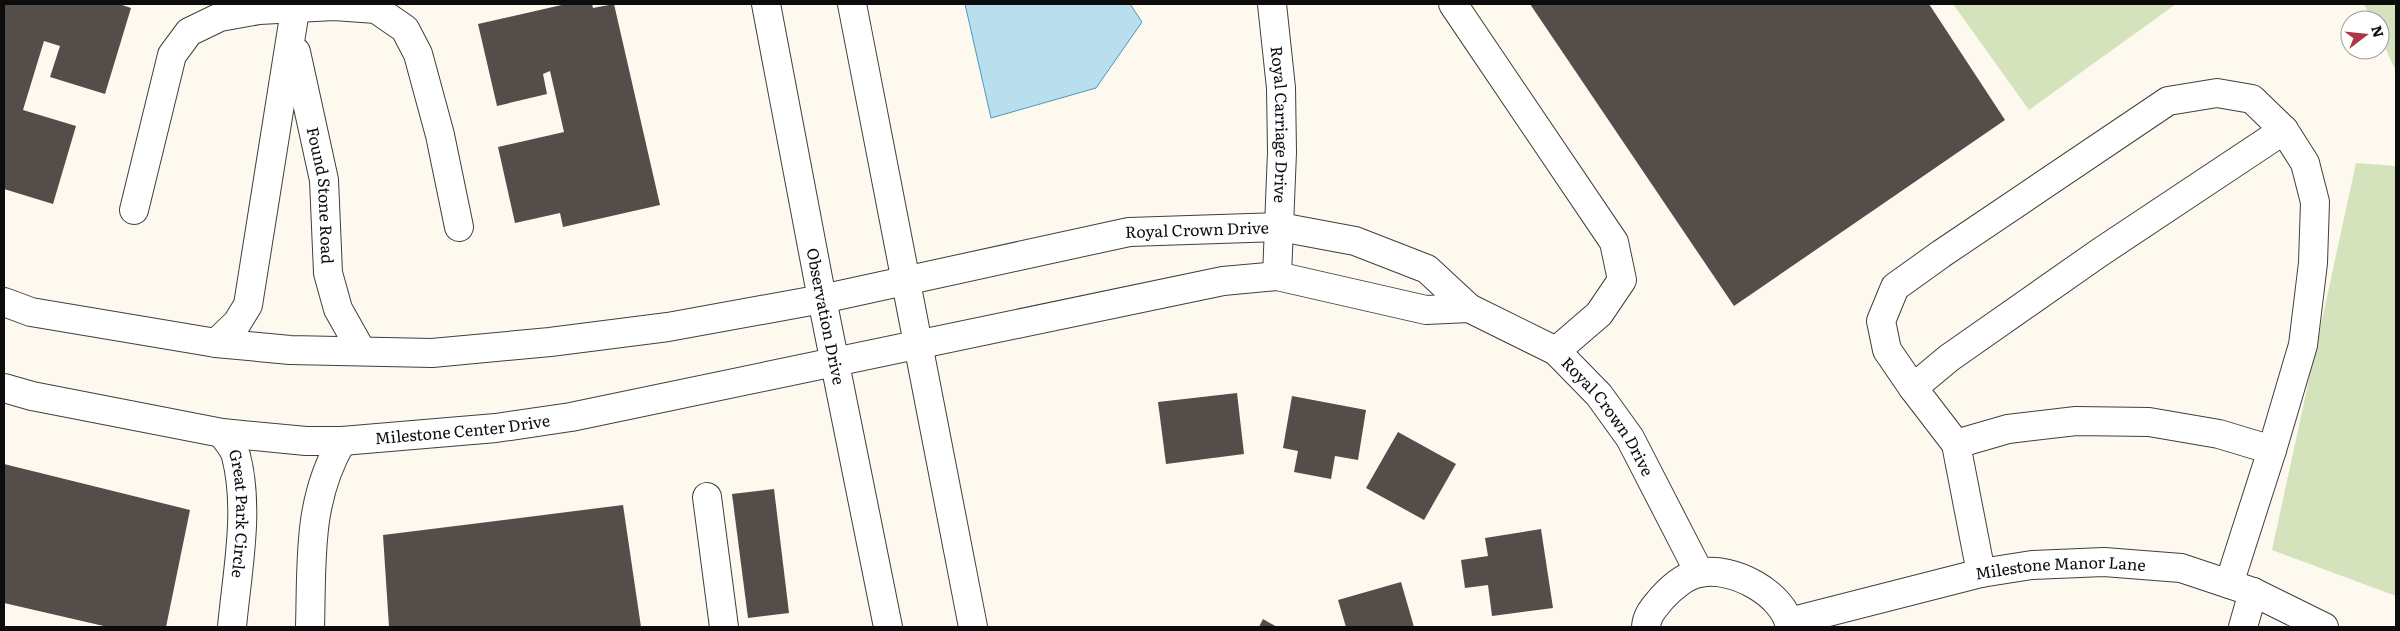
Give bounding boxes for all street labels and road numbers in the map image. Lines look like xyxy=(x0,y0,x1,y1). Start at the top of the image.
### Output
street label: Royal Carriage Drive xyxy=(1266,45,1295,204)
street label: Found Stone Road xyxy=(302,124,341,265)
street label: Royal Crown Drive xyxy=(1125,214,1269,243)
street label: Observation Drive xyxy=(802,246,852,387)
street label: Royal Crown Drive xyxy=(1557,351,1661,480)
street label: Milestone Center Drive xyxy=(374,407,551,449)
street label: Great Park Circle xyxy=(224,446,255,579)
street label: Milestone Manor Lane xyxy=(1973,549,2147,585)

